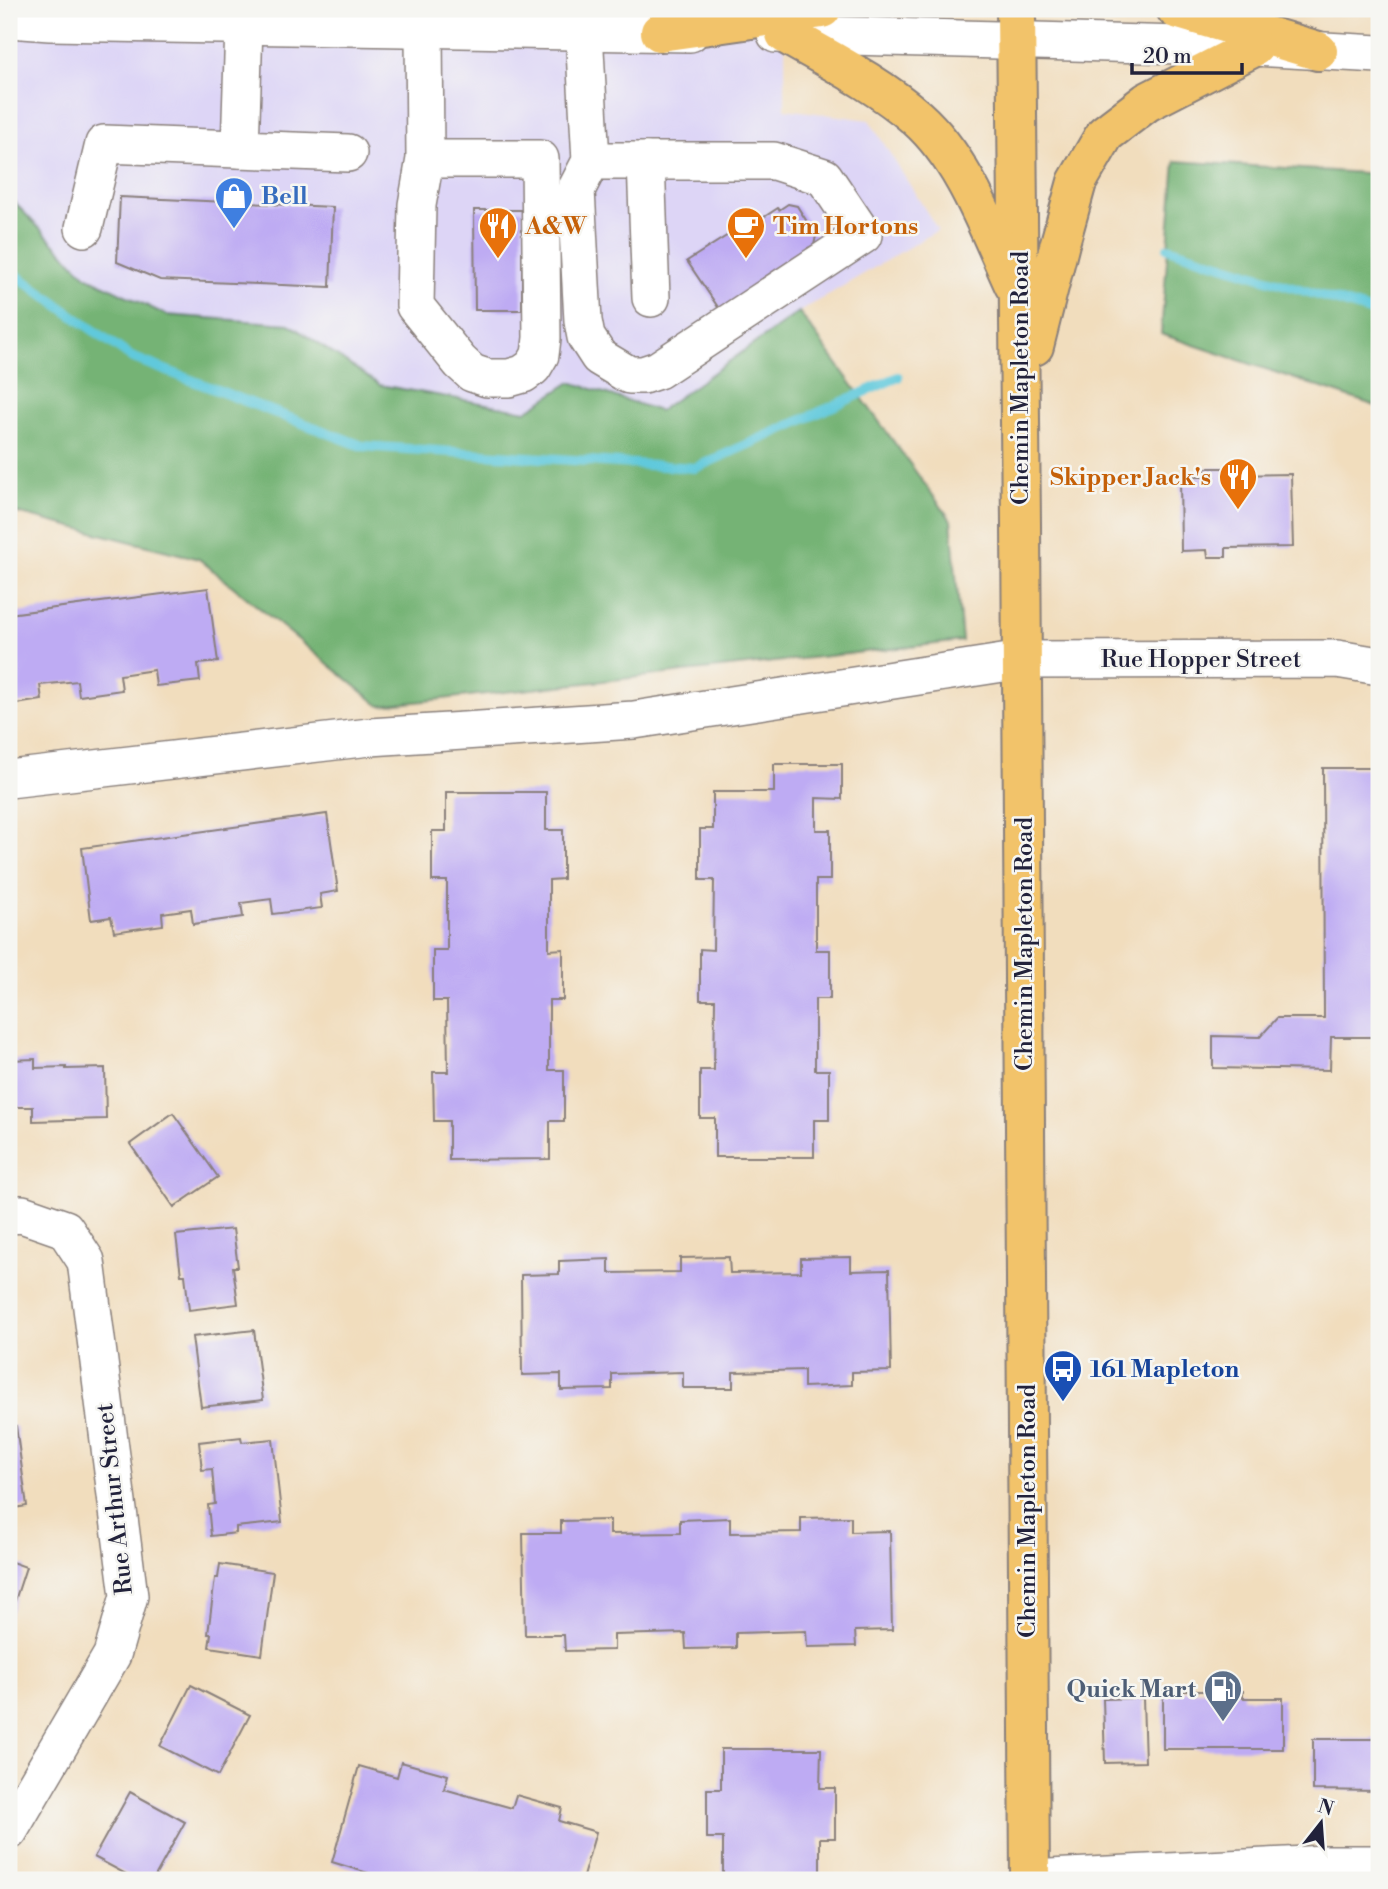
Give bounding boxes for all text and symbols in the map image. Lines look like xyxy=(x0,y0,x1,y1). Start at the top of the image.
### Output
scale bar xyxy=(1132,32,1243,76)
text: 20 m xyxy=(1143,44,1192,70)
shop icon: Bell xyxy=(213,175,255,230)
place label: Bell xyxy=(261,182,308,212)
restaurant icon: A&W xyxy=(477,205,519,260)
cafe icon: Tim Hortons xyxy=(725,205,767,260)
place label: A&W xyxy=(524,212,587,242)
place label: Tim Hortons xyxy=(773,212,918,242)
street label: Chemin Mapleton Road xyxy=(1006,251,1036,505)
restaurant icon: Skipper Jack's xyxy=(1217,456,1259,511)
place label: Skipper Jack's xyxy=(1050,463,1211,493)
street label: Rue Hopper Street xyxy=(1101,645,1302,675)
street label: Chemin Mapleton Road xyxy=(1010,817,1040,1071)
bus stop icon: 161 Mapleton xyxy=(1042,1348,1084,1403)
place label: 161 Mapleton xyxy=(1090,1355,1240,1385)
street label: Chemin Mapleton Road xyxy=(1013,1384,1043,1638)
street label: Rue Arthur Street xyxy=(90,1401,140,1596)
fuel station icon: Quick Mart xyxy=(1202,1668,1244,1723)
place label: Quick Mart xyxy=(1066,1675,1197,1705)
north arrow xyxy=(1286,1787,1356,1857)
text: N xyxy=(1315,1794,1336,1821)

